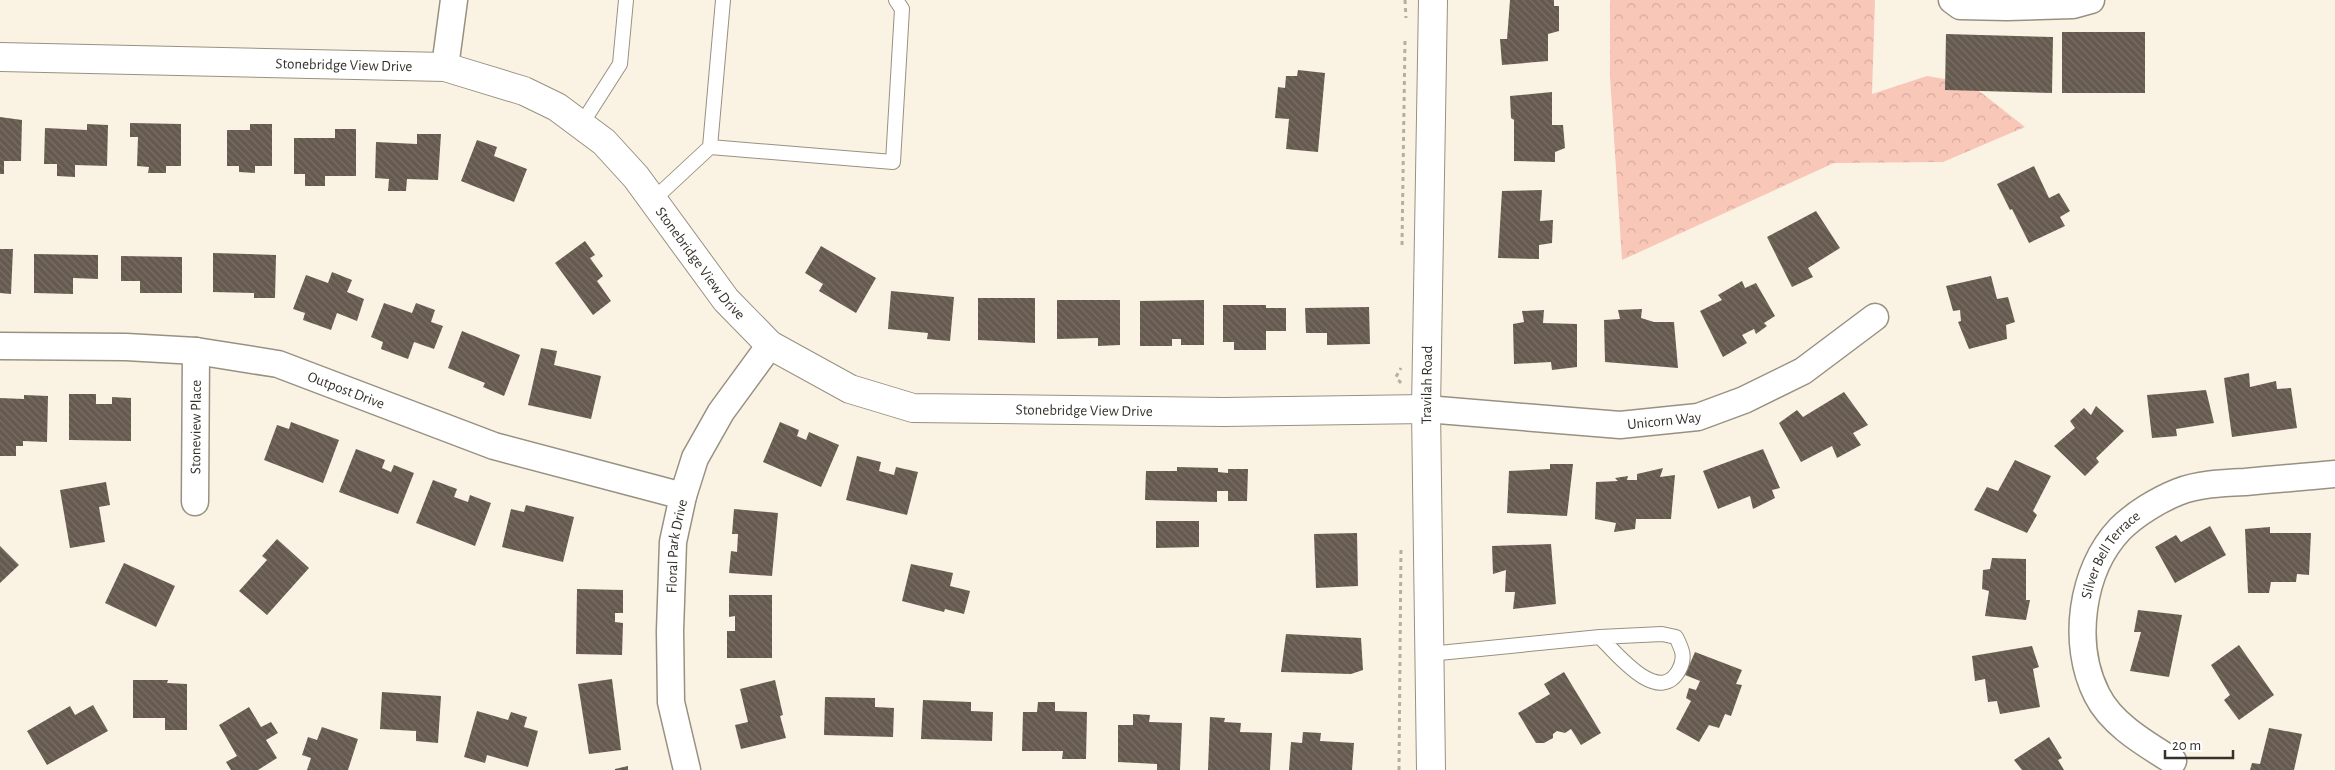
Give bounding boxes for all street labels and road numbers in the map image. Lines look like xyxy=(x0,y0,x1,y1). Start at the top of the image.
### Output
street label: Stonebridge View Drive xyxy=(275,56,413,74)
street label: Stonebridge View Drive xyxy=(653,204,748,323)
street label: Travilah Road xyxy=(1419,345,1435,424)
street label: Outpost Drive xyxy=(305,369,387,412)
street label: Stoneview Place xyxy=(188,380,204,474)
street label: Stonebridge View Drive xyxy=(1016,402,1153,419)
street label: Unicorn Way xyxy=(1626,410,1702,432)
street label: Floral Park Drive xyxy=(664,498,690,594)
street label: Silver Bell Terrace xyxy=(2079,508,2143,600)

